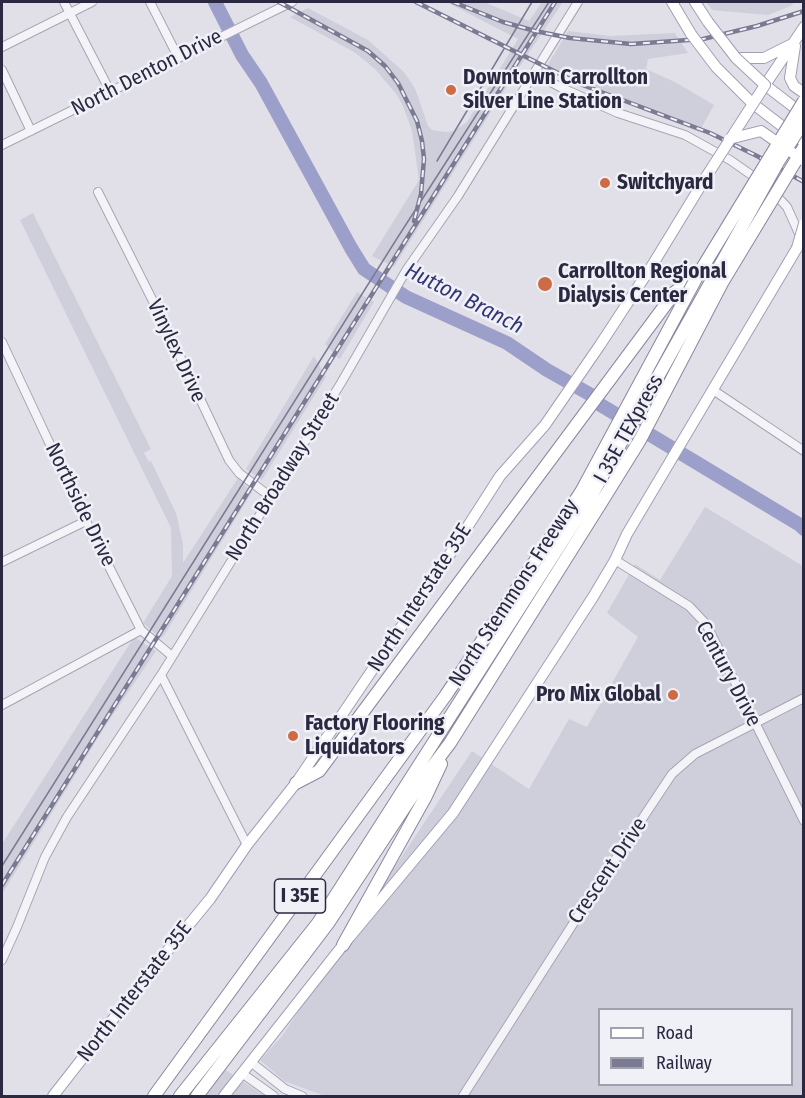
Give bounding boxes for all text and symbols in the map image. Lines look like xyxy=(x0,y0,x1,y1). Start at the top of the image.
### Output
street label: North Denton Drive xyxy=(67,24,227,122)
place label: Downtown Carrollton Silver Line Station xyxy=(463,65,648,115)
marker: Downtown Carrollton Silver Line Station xyxy=(444,83,458,97)
place label: Switchyard xyxy=(617,170,713,196)
marker: Switchyard xyxy=(598,176,612,190)
water label: Hutton Branch xyxy=(400,258,528,340)
place label: Carrollton Regional Dialysis Center xyxy=(558,259,726,309)
marker: Carrollton Regional Dialysis Center xyxy=(536,275,554,293)
street label: Vinylex Drive xyxy=(141,296,211,406)
street label: I 35E TEXpress xyxy=(589,370,669,488)
street label: North Broadway Street xyxy=(221,388,345,566)
street label: Northside Drive xyxy=(39,439,121,571)
street label: North Stemmons Freeway xyxy=(444,495,584,691)
street label: North Interstate 35E xyxy=(363,519,477,677)
street label: Century Drive xyxy=(690,617,766,731)
place label: Pro Mix Global xyxy=(536,682,661,708)
marker: Pro Mix Global xyxy=(666,688,680,702)
place label: Factory Flooring Liquidators xyxy=(305,711,445,761)
marker: Factory Flooring Liquidators xyxy=(286,729,300,743)
street label: Crescent Drive xyxy=(563,813,653,929)
road number: I 35E xyxy=(274,879,326,913)
street label: North Interstate 35E xyxy=(72,917,198,1067)
legend xyxy=(598,1008,793,1086)
text: Road xyxy=(656,1022,693,1044)
text: Railway xyxy=(656,1052,712,1074)

